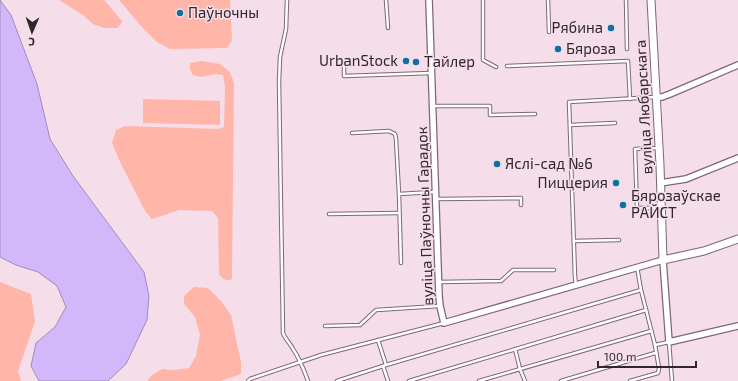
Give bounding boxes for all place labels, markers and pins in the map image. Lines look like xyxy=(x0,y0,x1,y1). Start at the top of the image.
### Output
place label: Паўночны xyxy=(188,3,259,22)
marker: Паўночны xyxy=(175,8,185,18)
place label: Рябина xyxy=(552,18,603,36)
marker: Рябина xyxy=(606,23,616,33)
place label: Бяроза xyxy=(566,39,616,57)
marker: Бяроза xyxy=(553,44,563,54)
place label: UrbanStock xyxy=(319,51,398,69)
place label: Тайлер xyxy=(424,52,475,70)
marker: UrbanStock xyxy=(401,56,411,66)
marker: Тайлер xyxy=(411,57,421,67)
place label: Яслі-сад №6 xyxy=(505,154,593,172)
marker: Яслі-сад №6 xyxy=(492,159,502,169)
place label: Пиццерия xyxy=(538,173,608,191)
marker: Пиццерия xyxy=(611,178,621,188)
place label: Бярозаўскае РАЙСТ xyxy=(631,186,721,221)
marker: Бярозаўскае РАЙСТ xyxy=(618,200,628,210)

